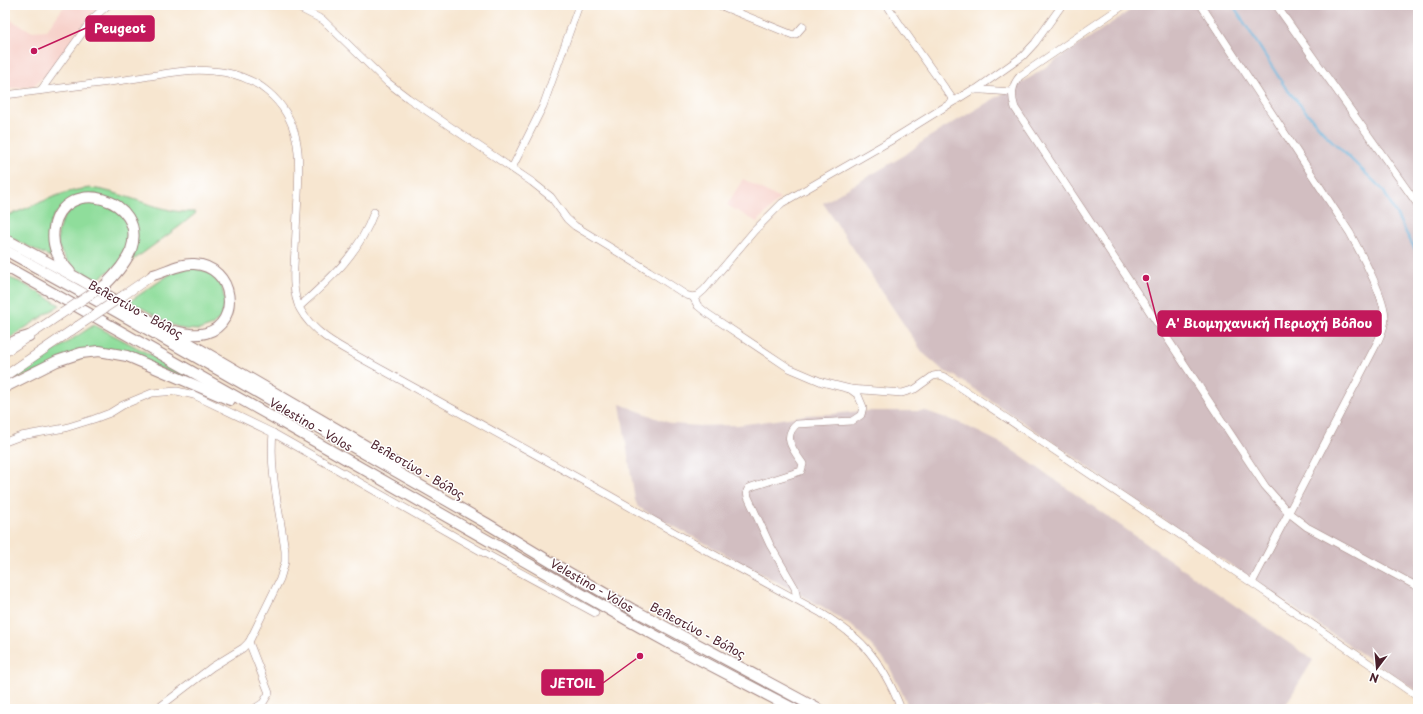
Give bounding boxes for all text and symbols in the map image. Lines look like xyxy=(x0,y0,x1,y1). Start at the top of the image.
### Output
callout: Peugeot xyxy=(86,16,154,41)
text: Peugeot xyxy=(94,18,146,37)
street label: Βελεστίνο - Βόλος xyxy=(86,276,186,342)
callout: Α' Βιομηχανική Περιοχή Βόλου xyxy=(1158,311,1381,336)
text: Α' Βιομηχανική Περιοχή Βόλου xyxy=(1166,313,1372,332)
street label: Velestino - Volos xyxy=(266,393,357,455)
street label: Βελεστίνο - Βόλος xyxy=(368,435,468,503)
street label: Velestino - Volos xyxy=(547,554,638,616)
street label: Βελεστίνο - Βόλος xyxy=(647,597,749,663)
north arrow xyxy=(1357,648,1397,688)
text: N xyxy=(1367,669,1381,687)
callout: JETOIL xyxy=(542,670,603,695)
text: JETOIL xyxy=(550,673,596,692)

